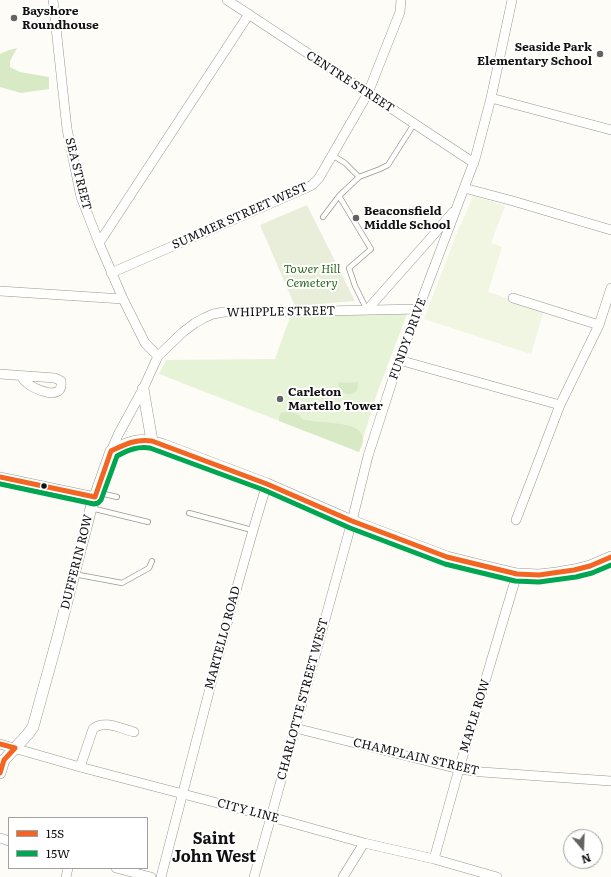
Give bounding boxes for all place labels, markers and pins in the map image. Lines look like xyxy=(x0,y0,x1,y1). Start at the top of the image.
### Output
place label: Bayshore Roundhouse xyxy=(22,4,99,32)
marker: Bayshore Roundhouse xyxy=(9,13,19,23)
place label: Seaside Park Elementary School xyxy=(477,40,592,68)
marker: Seaside Park Elementary School xyxy=(595,49,605,59)
place label: Beaconsfield Middle School xyxy=(364,204,451,232)
marker: Beaconsfield Middle School xyxy=(351,213,361,223)
place label: Carleton Martello Tower xyxy=(288,385,383,413)
marker: Carleton Martello Tower xyxy=(275,394,285,404)
unlabelled marker xyxy=(39,481,49,491)

